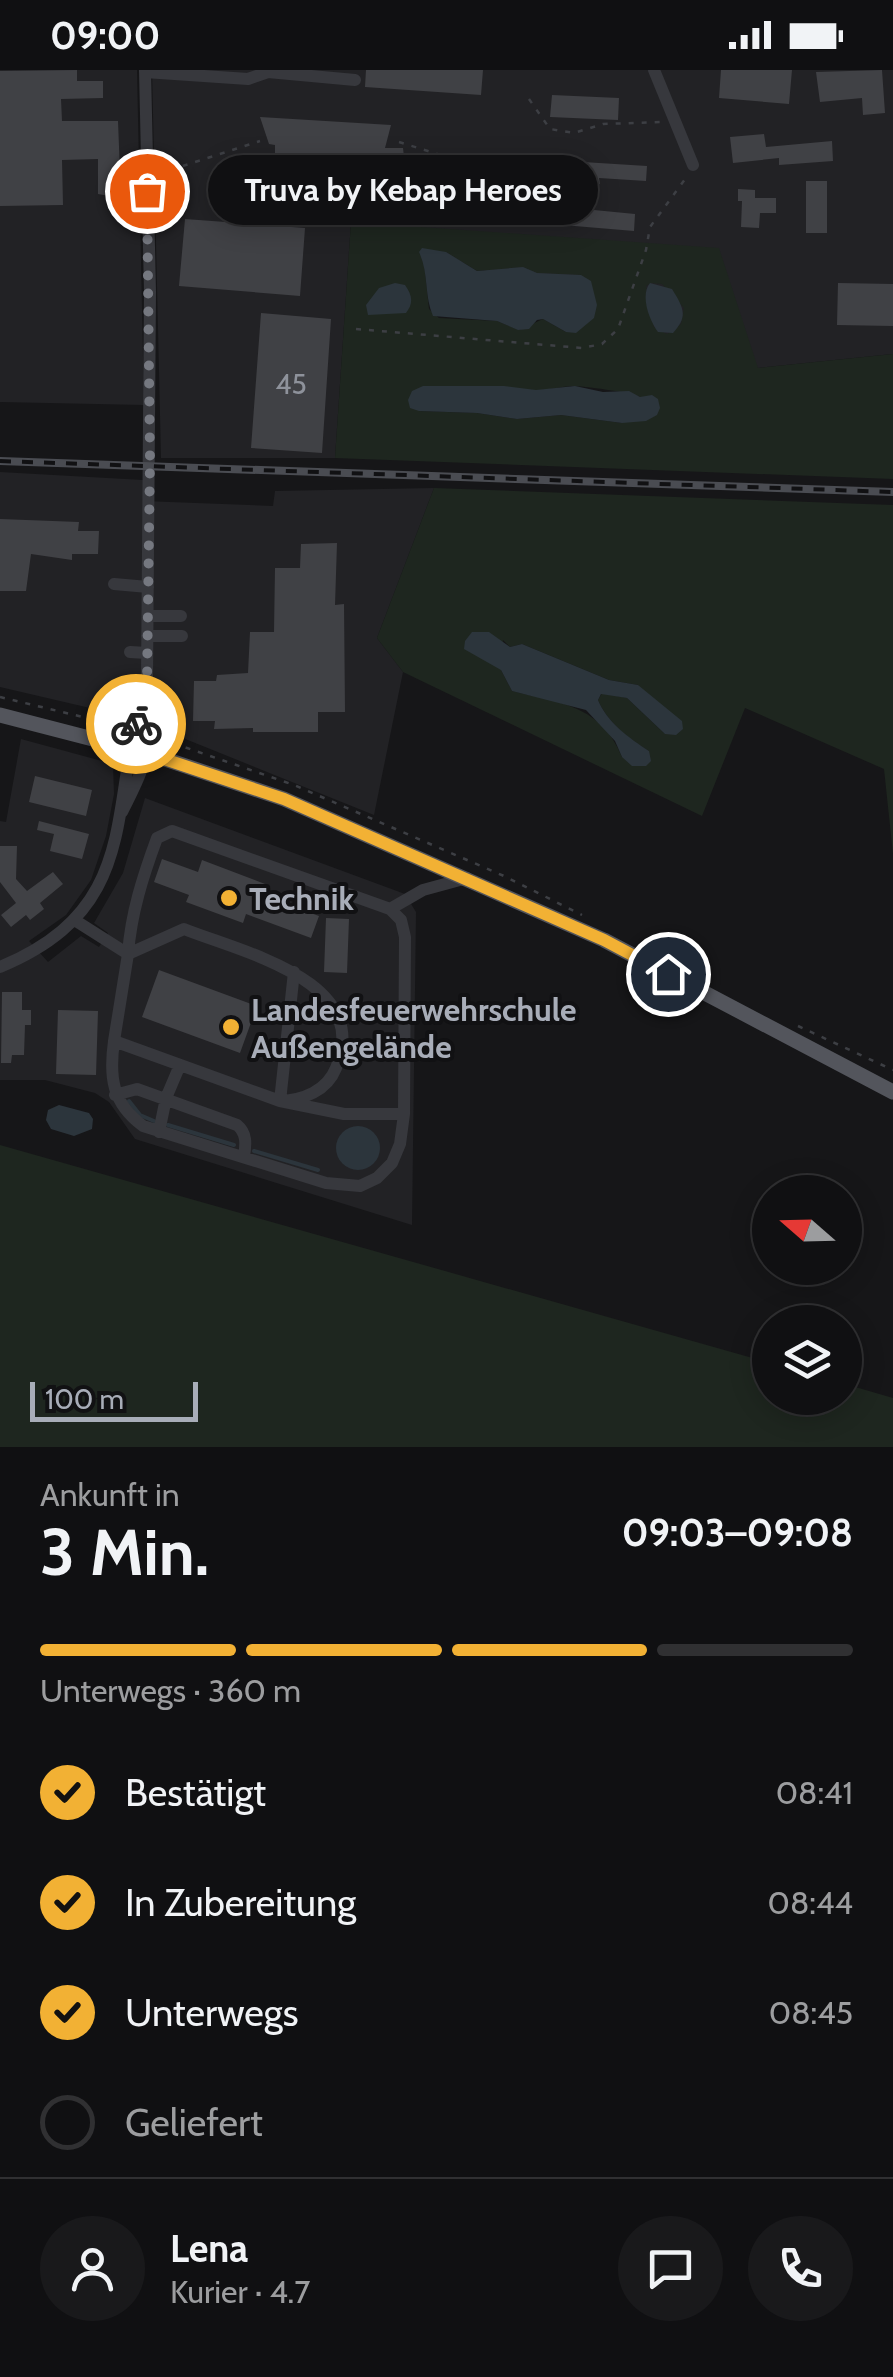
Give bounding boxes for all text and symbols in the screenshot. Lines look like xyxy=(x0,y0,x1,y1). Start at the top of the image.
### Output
text: 09:00 xyxy=(50,12,160,59)
pin xyxy=(105,149,190,234)
callout: Truva by Kebap Heroes xyxy=(207,156,597,226)
icon: bag xyxy=(120,164,175,219)
text: Truva by Kebap Heroes xyxy=(244,170,562,209)
house number: 45 xyxy=(275,367,307,401)
courier xyxy=(86,674,186,774)
icon: bike xyxy=(109,697,164,752)
place label: Technik xyxy=(249,879,354,918)
marker: Technik xyxy=(218,887,240,909)
pin xyxy=(626,932,711,1017)
icon: home xyxy=(641,947,696,1002)
place label: Landesfeuerwehrschule Außengelände xyxy=(251,990,577,1066)
marker: Landesfeuerwehrschule Außengelände xyxy=(220,1016,242,1038)
north arrow xyxy=(752,1175,862,1285)
map controls xyxy=(752,1175,862,1415)
button: layers xyxy=(752,1305,862,1415)
scale bar xyxy=(30,1377,198,1422)
text: 100 m xyxy=(45,1382,124,1416)
text: Ankunft in xyxy=(40,1475,180,1514)
text: 09:03–09:08 xyxy=(622,1509,853,1556)
text: 3 Min. xyxy=(40,1512,209,1591)
text: Unterwegs · 360 m xyxy=(40,1671,301,1710)
icon: check xyxy=(40,1765,95,1820)
text: Bestätigt xyxy=(125,1769,266,1816)
text: 08:41 xyxy=(776,1773,853,1812)
icon: check xyxy=(40,1875,95,1930)
text: In Zubereitung xyxy=(125,1879,356,1926)
text: 08:44 xyxy=(768,1883,853,1922)
icon: check xyxy=(40,1985,95,2040)
text: Unterwegs xyxy=(125,1989,298,2036)
text: 08:45 xyxy=(769,1993,853,2032)
text: Geliefert xyxy=(125,2099,263,2146)
button: person xyxy=(40,2216,145,2321)
button: chat xyxy=(618,2216,723,2321)
button: phone xyxy=(748,2216,853,2321)
text: Lena xyxy=(170,2225,248,2272)
text: Kurier · 4.7 xyxy=(170,2272,310,2311)

